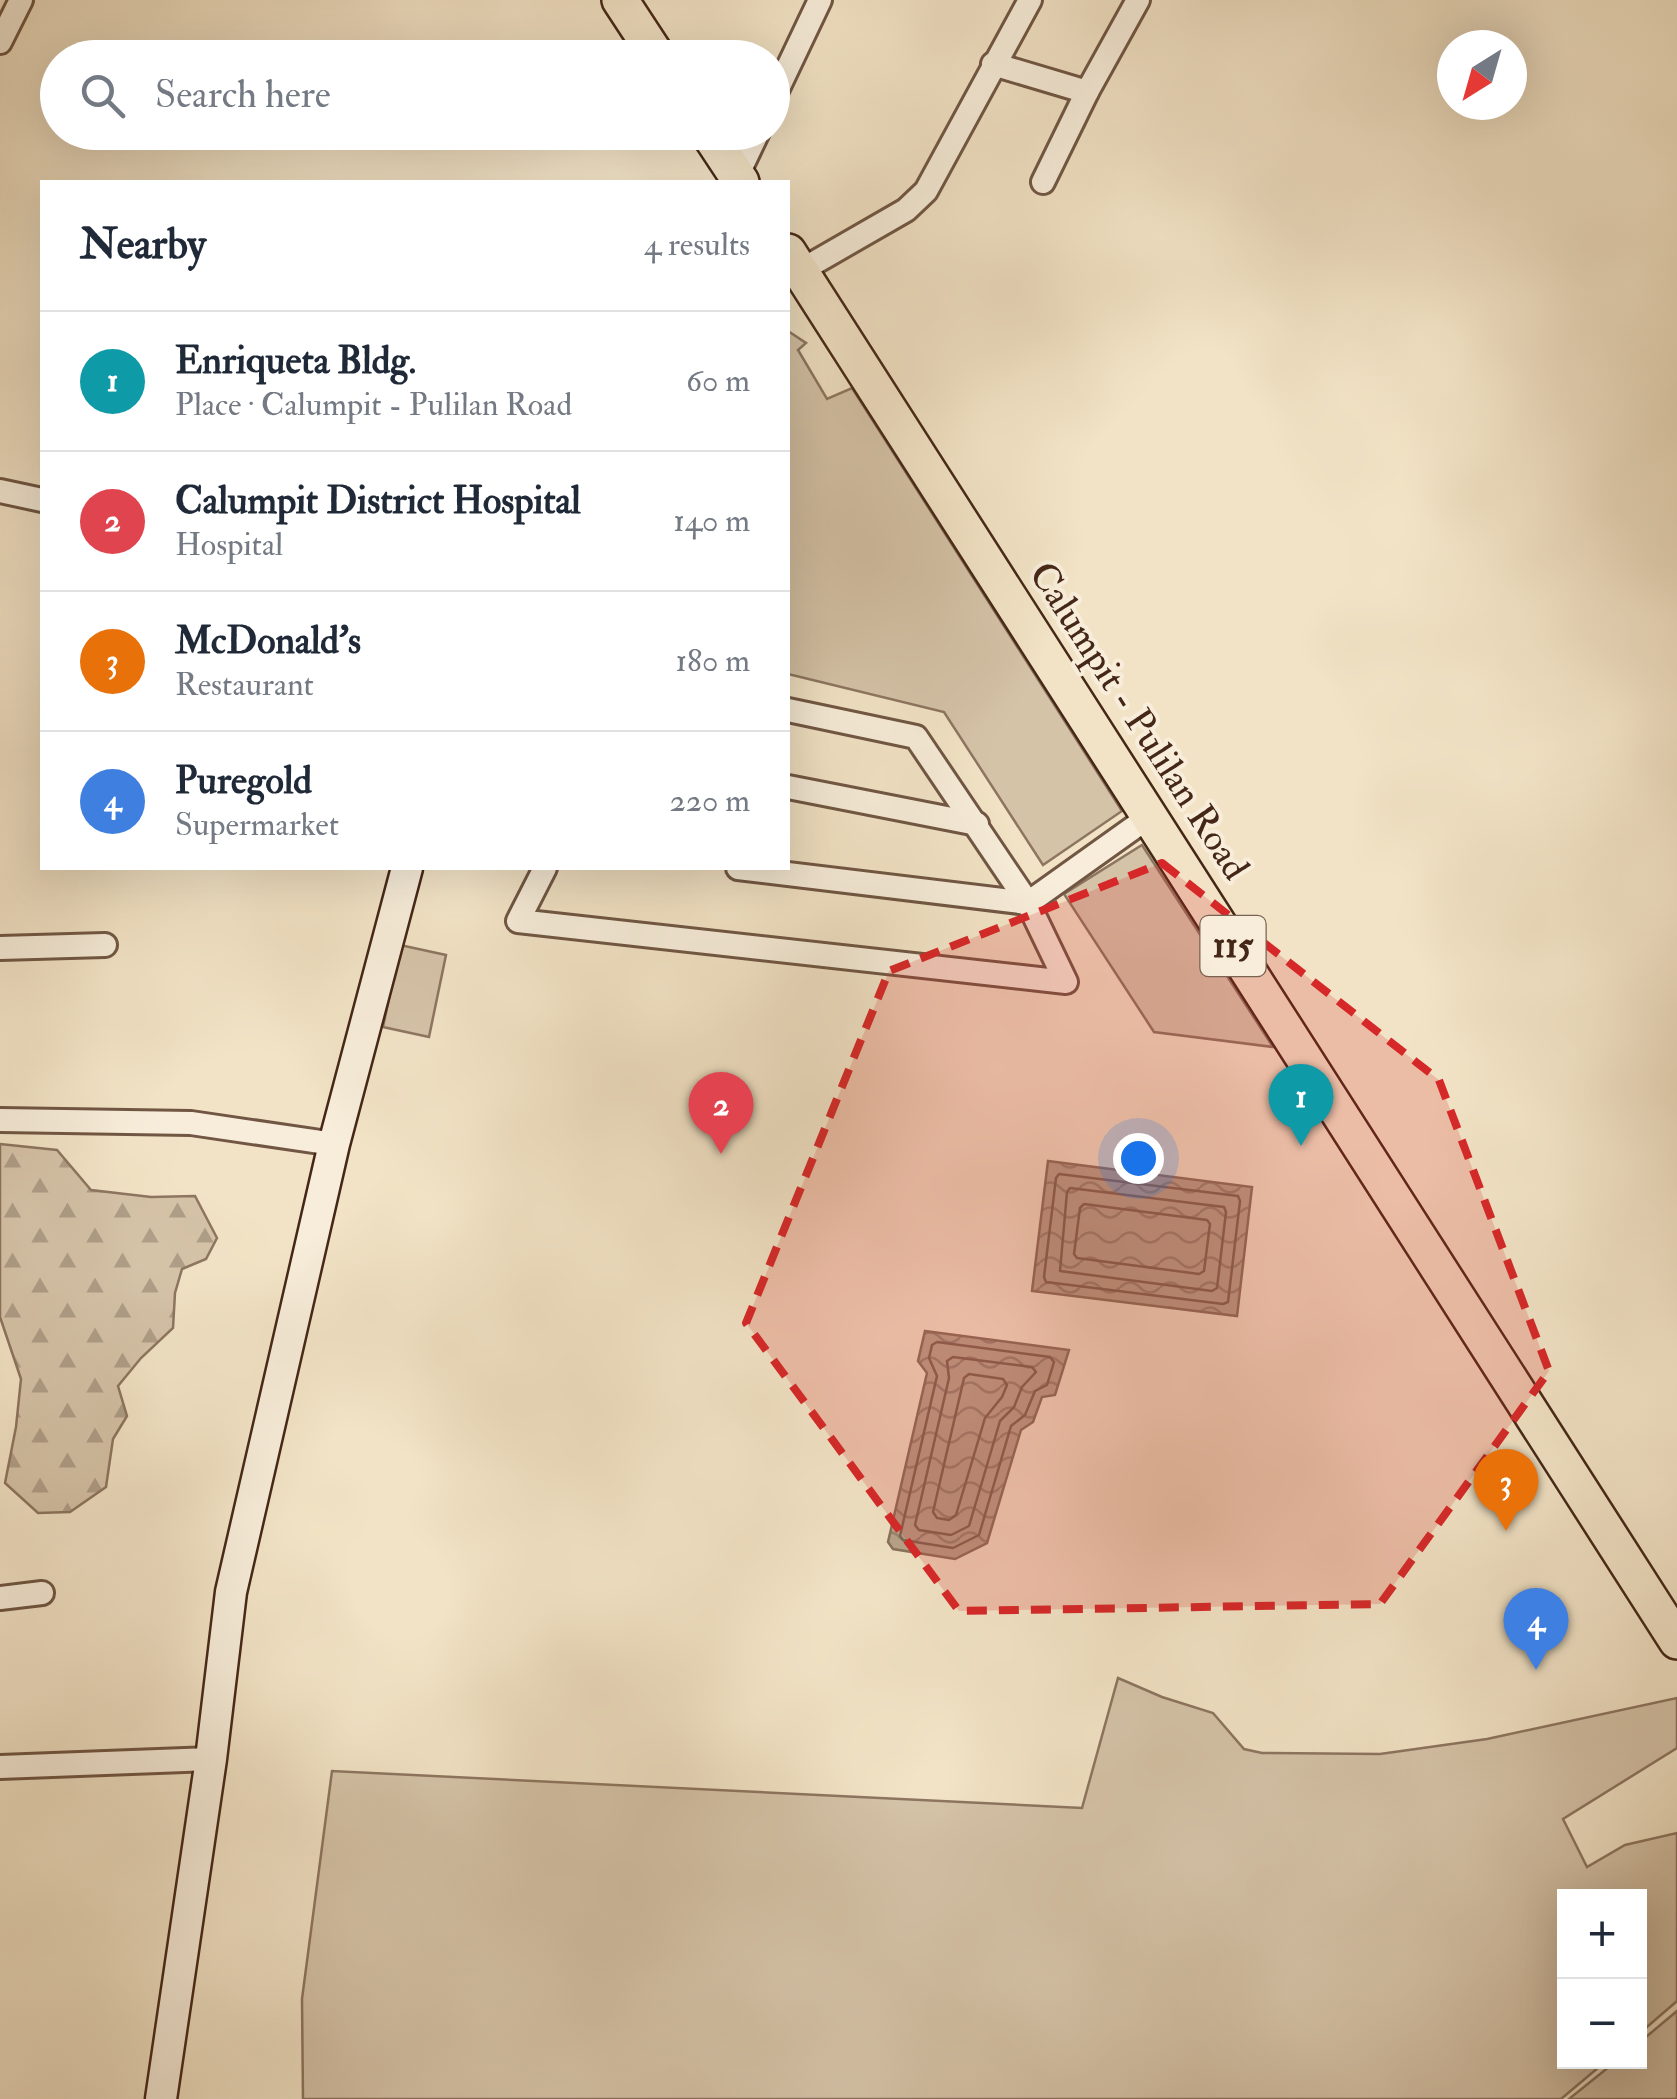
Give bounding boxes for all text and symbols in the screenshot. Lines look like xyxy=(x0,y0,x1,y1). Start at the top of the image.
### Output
north arrow xyxy=(1437,30,1527,120)
search box xyxy=(40,40,790,150)
icon: search xyxy=(75,68,130,123)
text: Search here xyxy=(155,71,331,119)
text: Nearby xyxy=(80,219,206,271)
text: 4 results xyxy=(644,225,750,265)
text: Enriqueta Bldg. xyxy=(175,337,416,385)
text: 1 xyxy=(107,361,118,401)
text: 60 m xyxy=(686,361,750,401)
text: Place · Calumpit - Pulilan Road xyxy=(175,385,572,425)
text: Calumpit District Hospital xyxy=(175,477,581,525)
text: 2 xyxy=(104,501,121,541)
text: 140 m xyxy=(673,501,750,541)
text: Hospital xyxy=(175,525,283,565)
street label: Calumpit - Pulilan Road xyxy=(1018,553,1260,889)
text: McDonald's xyxy=(175,617,361,665)
text: 3 xyxy=(106,641,119,681)
text: 180 m xyxy=(676,641,750,681)
text: Restaurant xyxy=(175,665,314,705)
text: Puregold xyxy=(175,757,312,805)
text: 4 xyxy=(104,781,121,821)
text: 220 m xyxy=(670,781,750,821)
text: Supermarket xyxy=(175,805,339,845)
road number: 115 xyxy=(1200,916,1266,976)
pin: 1 xyxy=(1268,1064,1334,1146)
pin: 2 xyxy=(688,1072,754,1154)
your location xyxy=(1113,1133,1164,1184)
pin: 3 xyxy=(1474,1448,1538,1531)
pin: 4 xyxy=(1504,1588,1568,1670)
map controls xyxy=(1557,1889,1647,2069)
button: + xyxy=(1557,1889,1647,1979)
button: − xyxy=(1557,1979,1647,2069)

